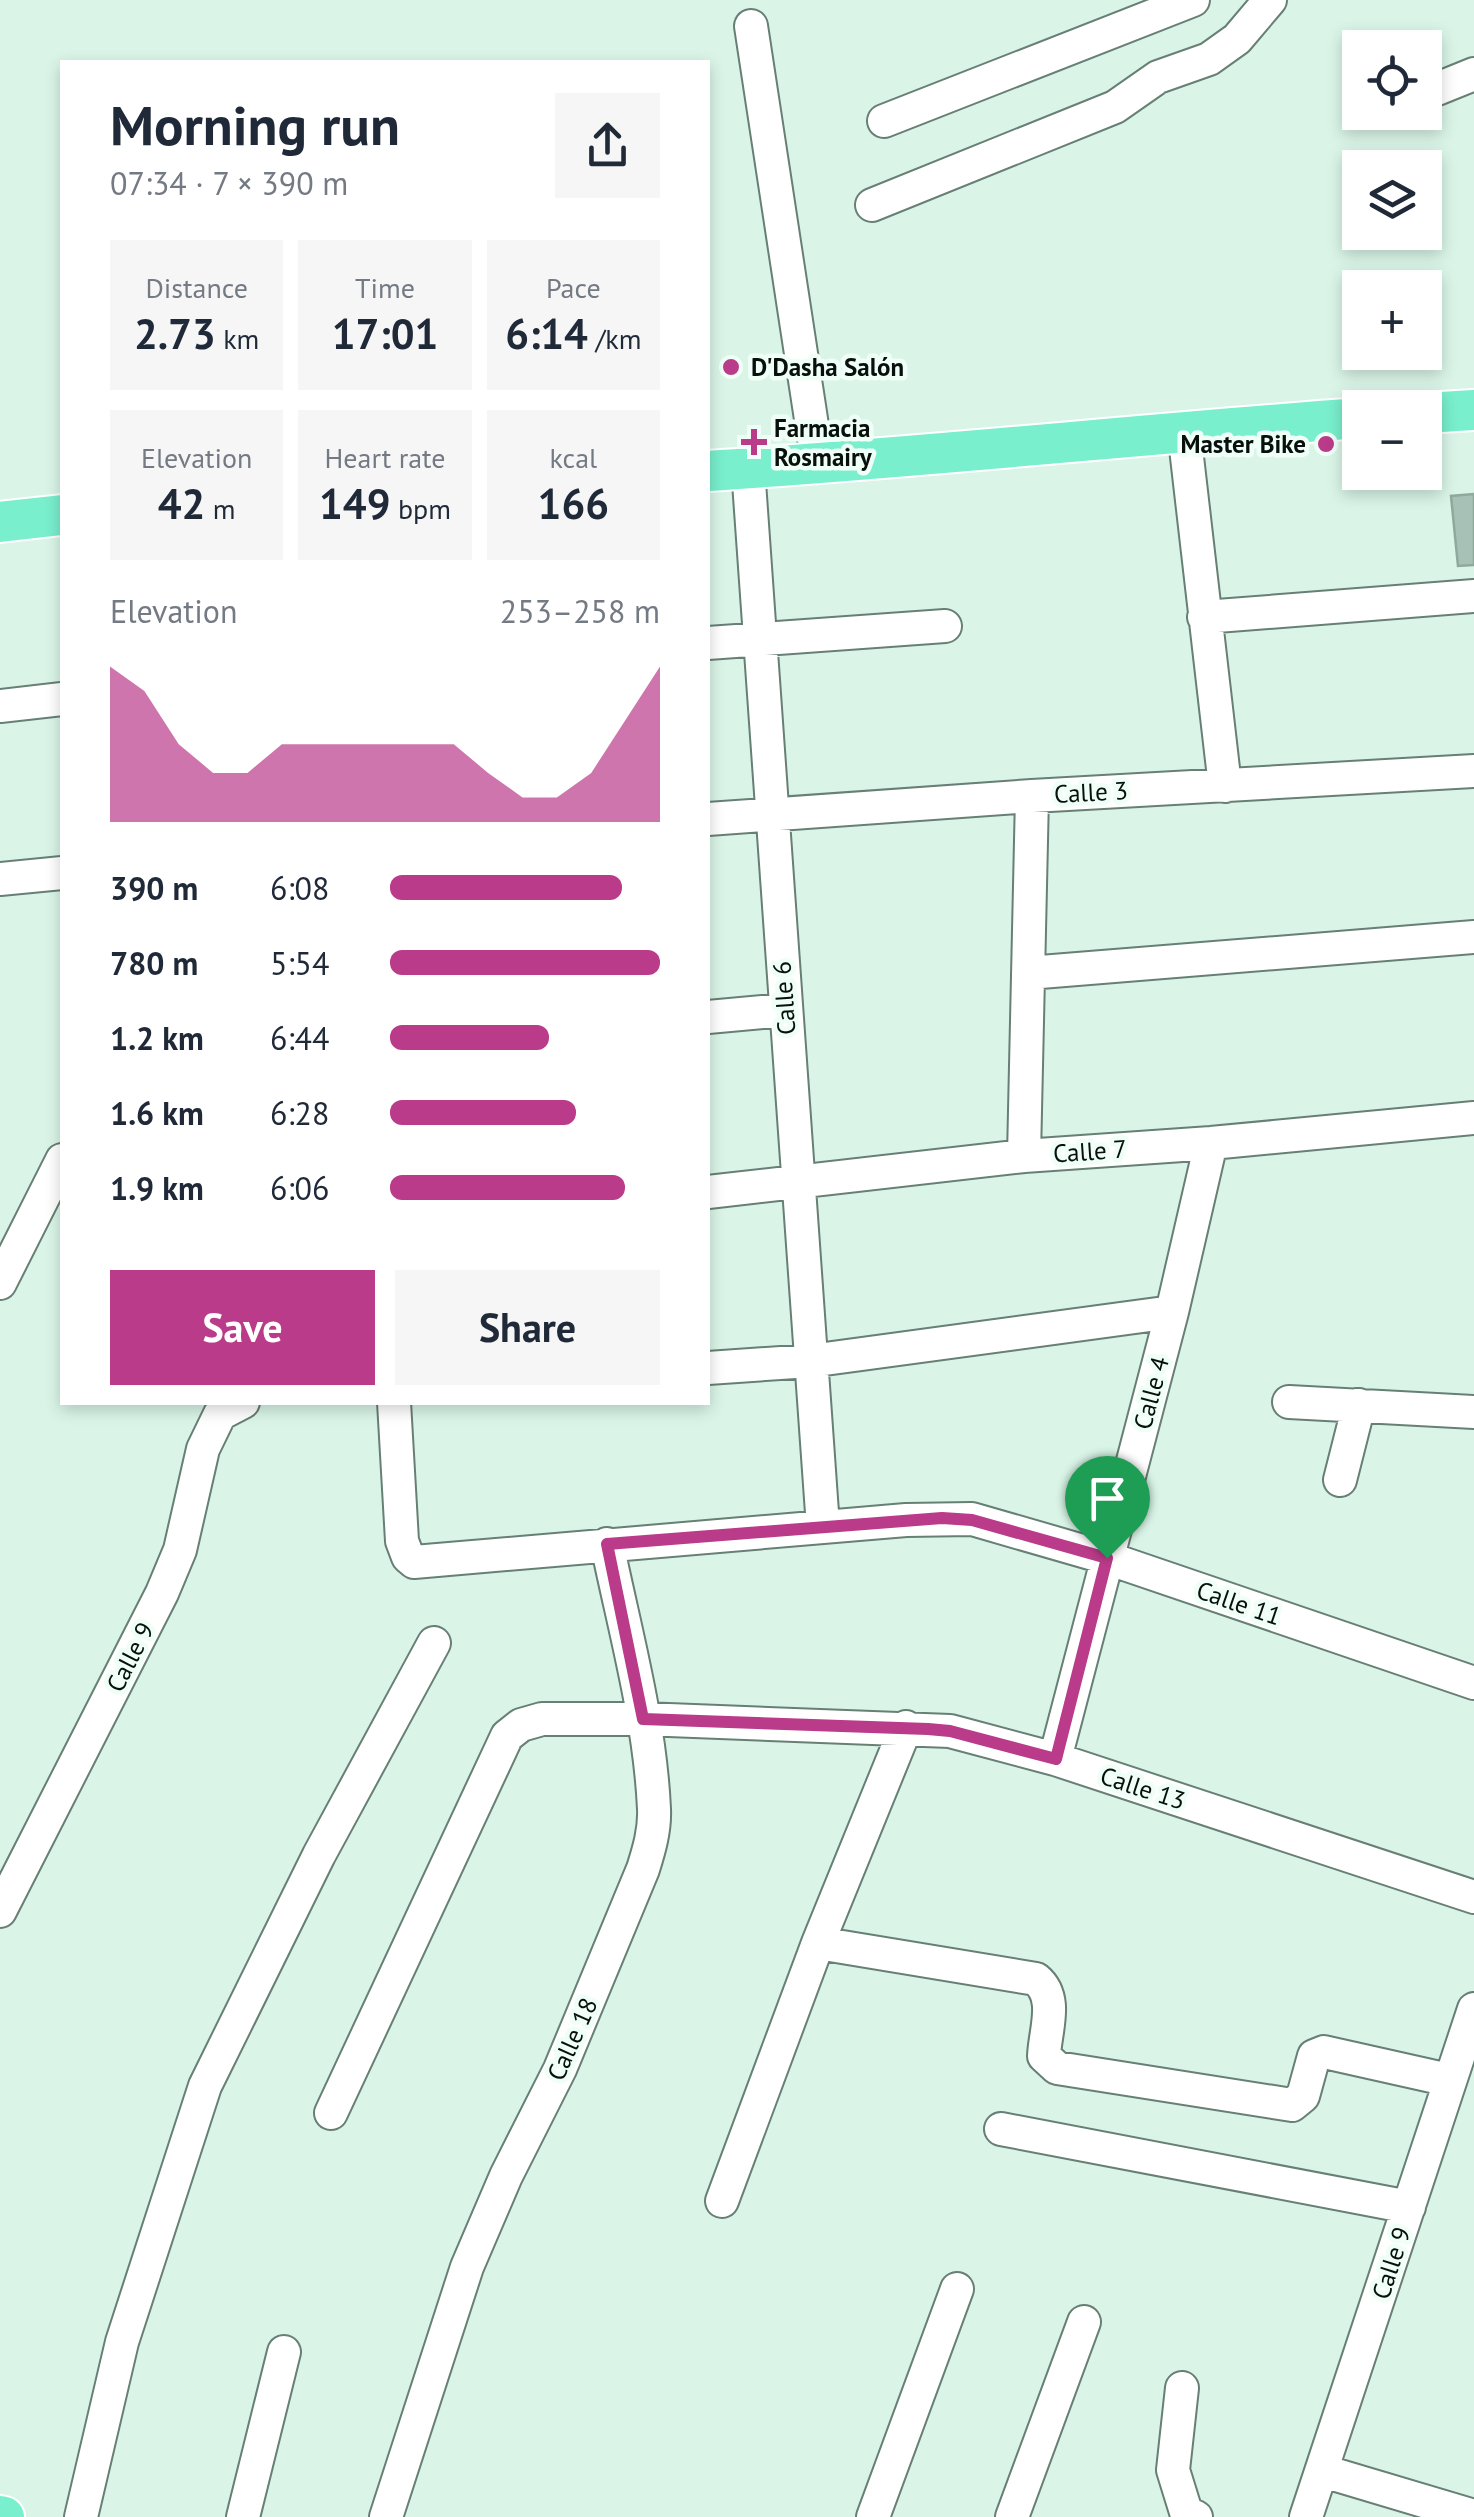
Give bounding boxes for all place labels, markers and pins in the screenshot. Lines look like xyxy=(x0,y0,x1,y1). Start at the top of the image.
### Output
place label: D'Dasha Salón xyxy=(751,351,904,383)
marker: D'Dasha Salón xyxy=(720,356,742,378)
place label: Farmacia Rosmairy xyxy=(774,412,873,473)
place label: Master Bike xyxy=(1180,428,1306,460)
marker: Farmacia Rosmairy xyxy=(743,431,765,453)
marker: Master Bike xyxy=(1315,433,1337,455)
pin xyxy=(1065,1456,1150,1559)

